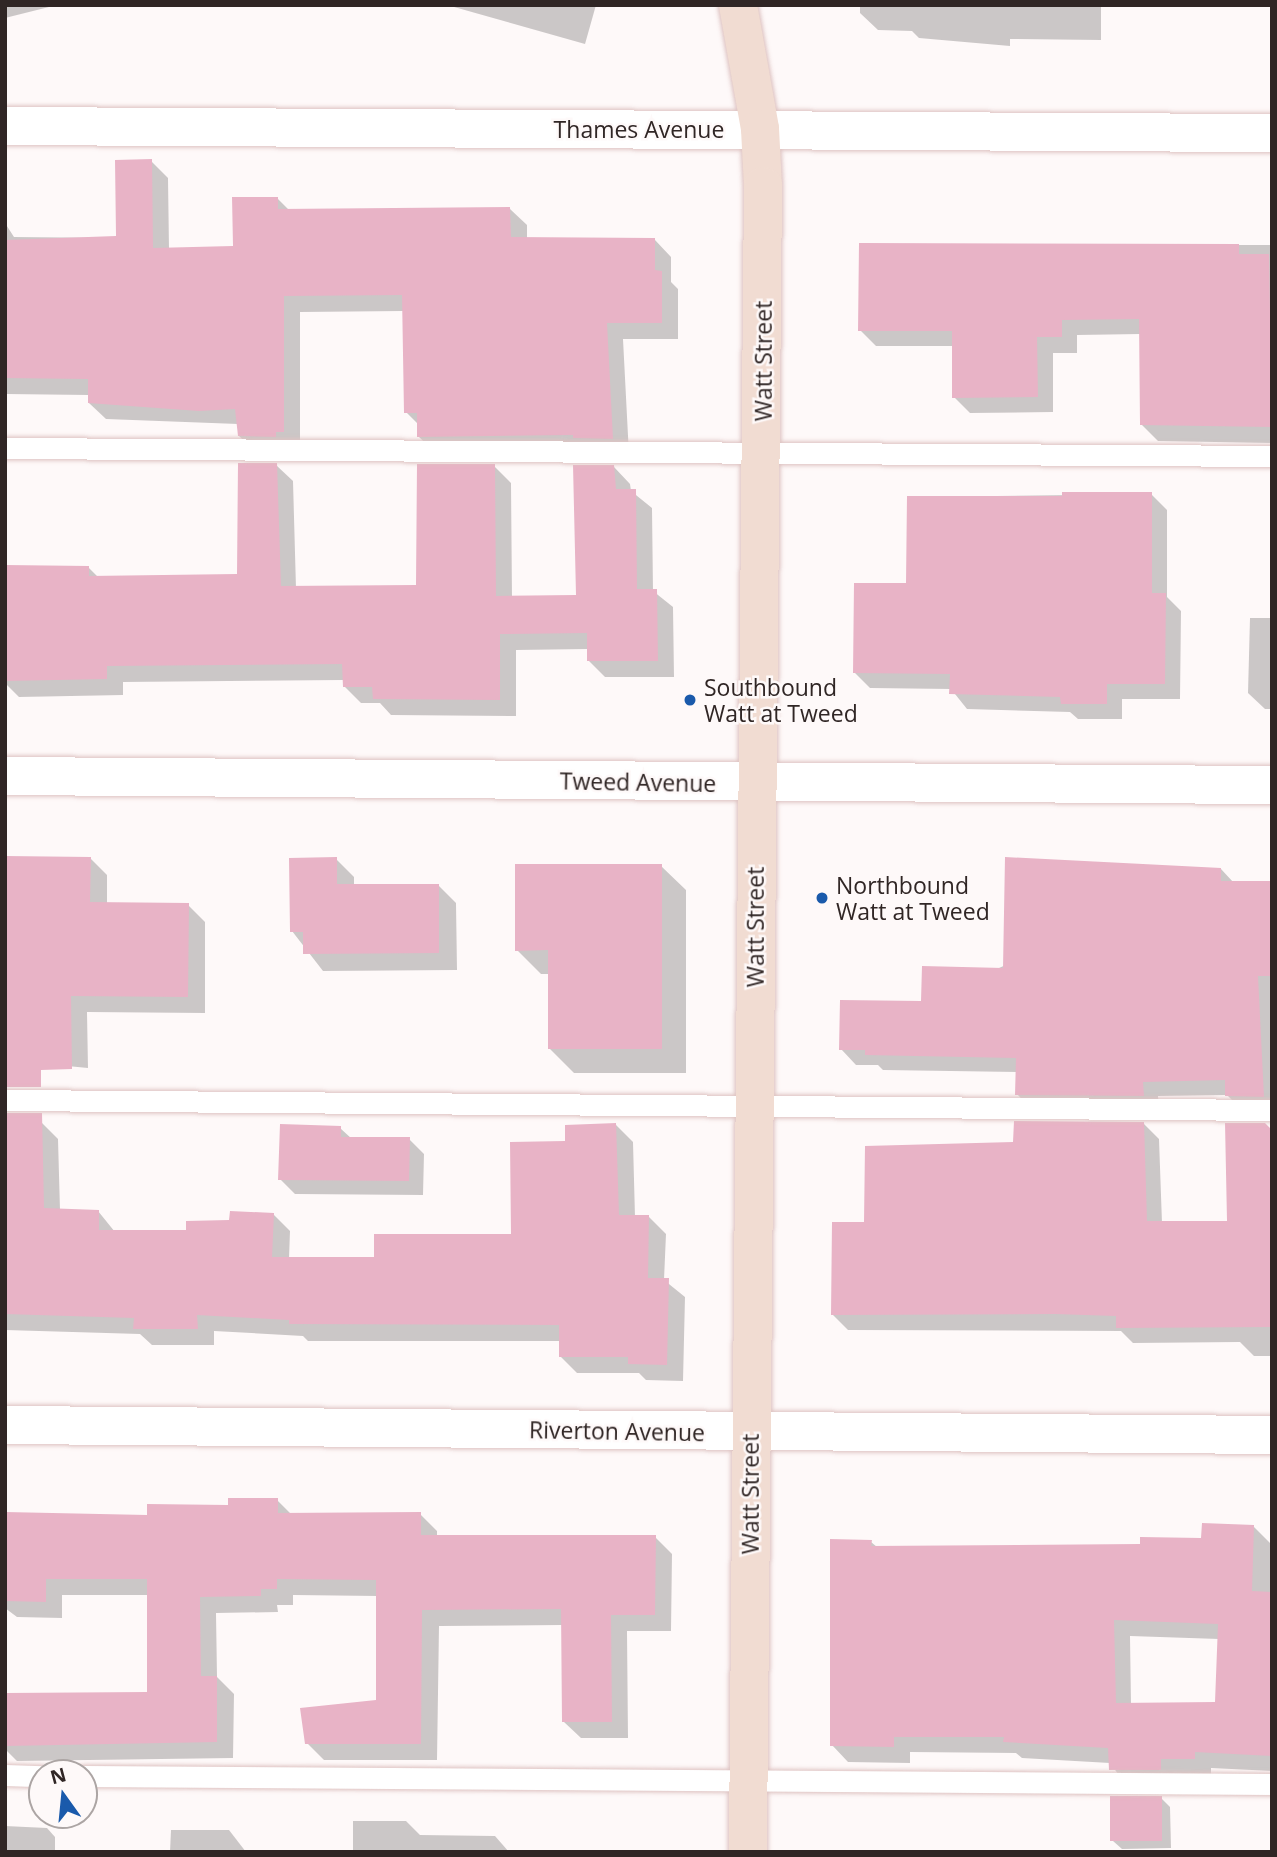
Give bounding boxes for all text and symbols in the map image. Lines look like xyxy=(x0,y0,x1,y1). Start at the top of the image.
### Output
street label: Thames Avenue xyxy=(554,115,724,143)
street label: Watt Street xyxy=(749,301,777,421)
place label: Southbound Watt at Tweed xyxy=(704,673,858,727)
marker: Southbound Watt at Tweed xyxy=(682,692,698,708)
street label: Tweed Avenue xyxy=(560,767,716,797)
street label: Watt Street xyxy=(741,867,769,987)
place label: Northbound Watt at Tweed xyxy=(836,871,990,925)
marker: Northbound Watt at Tweed xyxy=(814,890,830,906)
street label: Riverton Avenue xyxy=(529,1416,705,1446)
street label: Watt Street xyxy=(736,1434,764,1554)
north arrow xyxy=(28,1759,98,1829)
text: N xyxy=(47,1761,69,1790)

